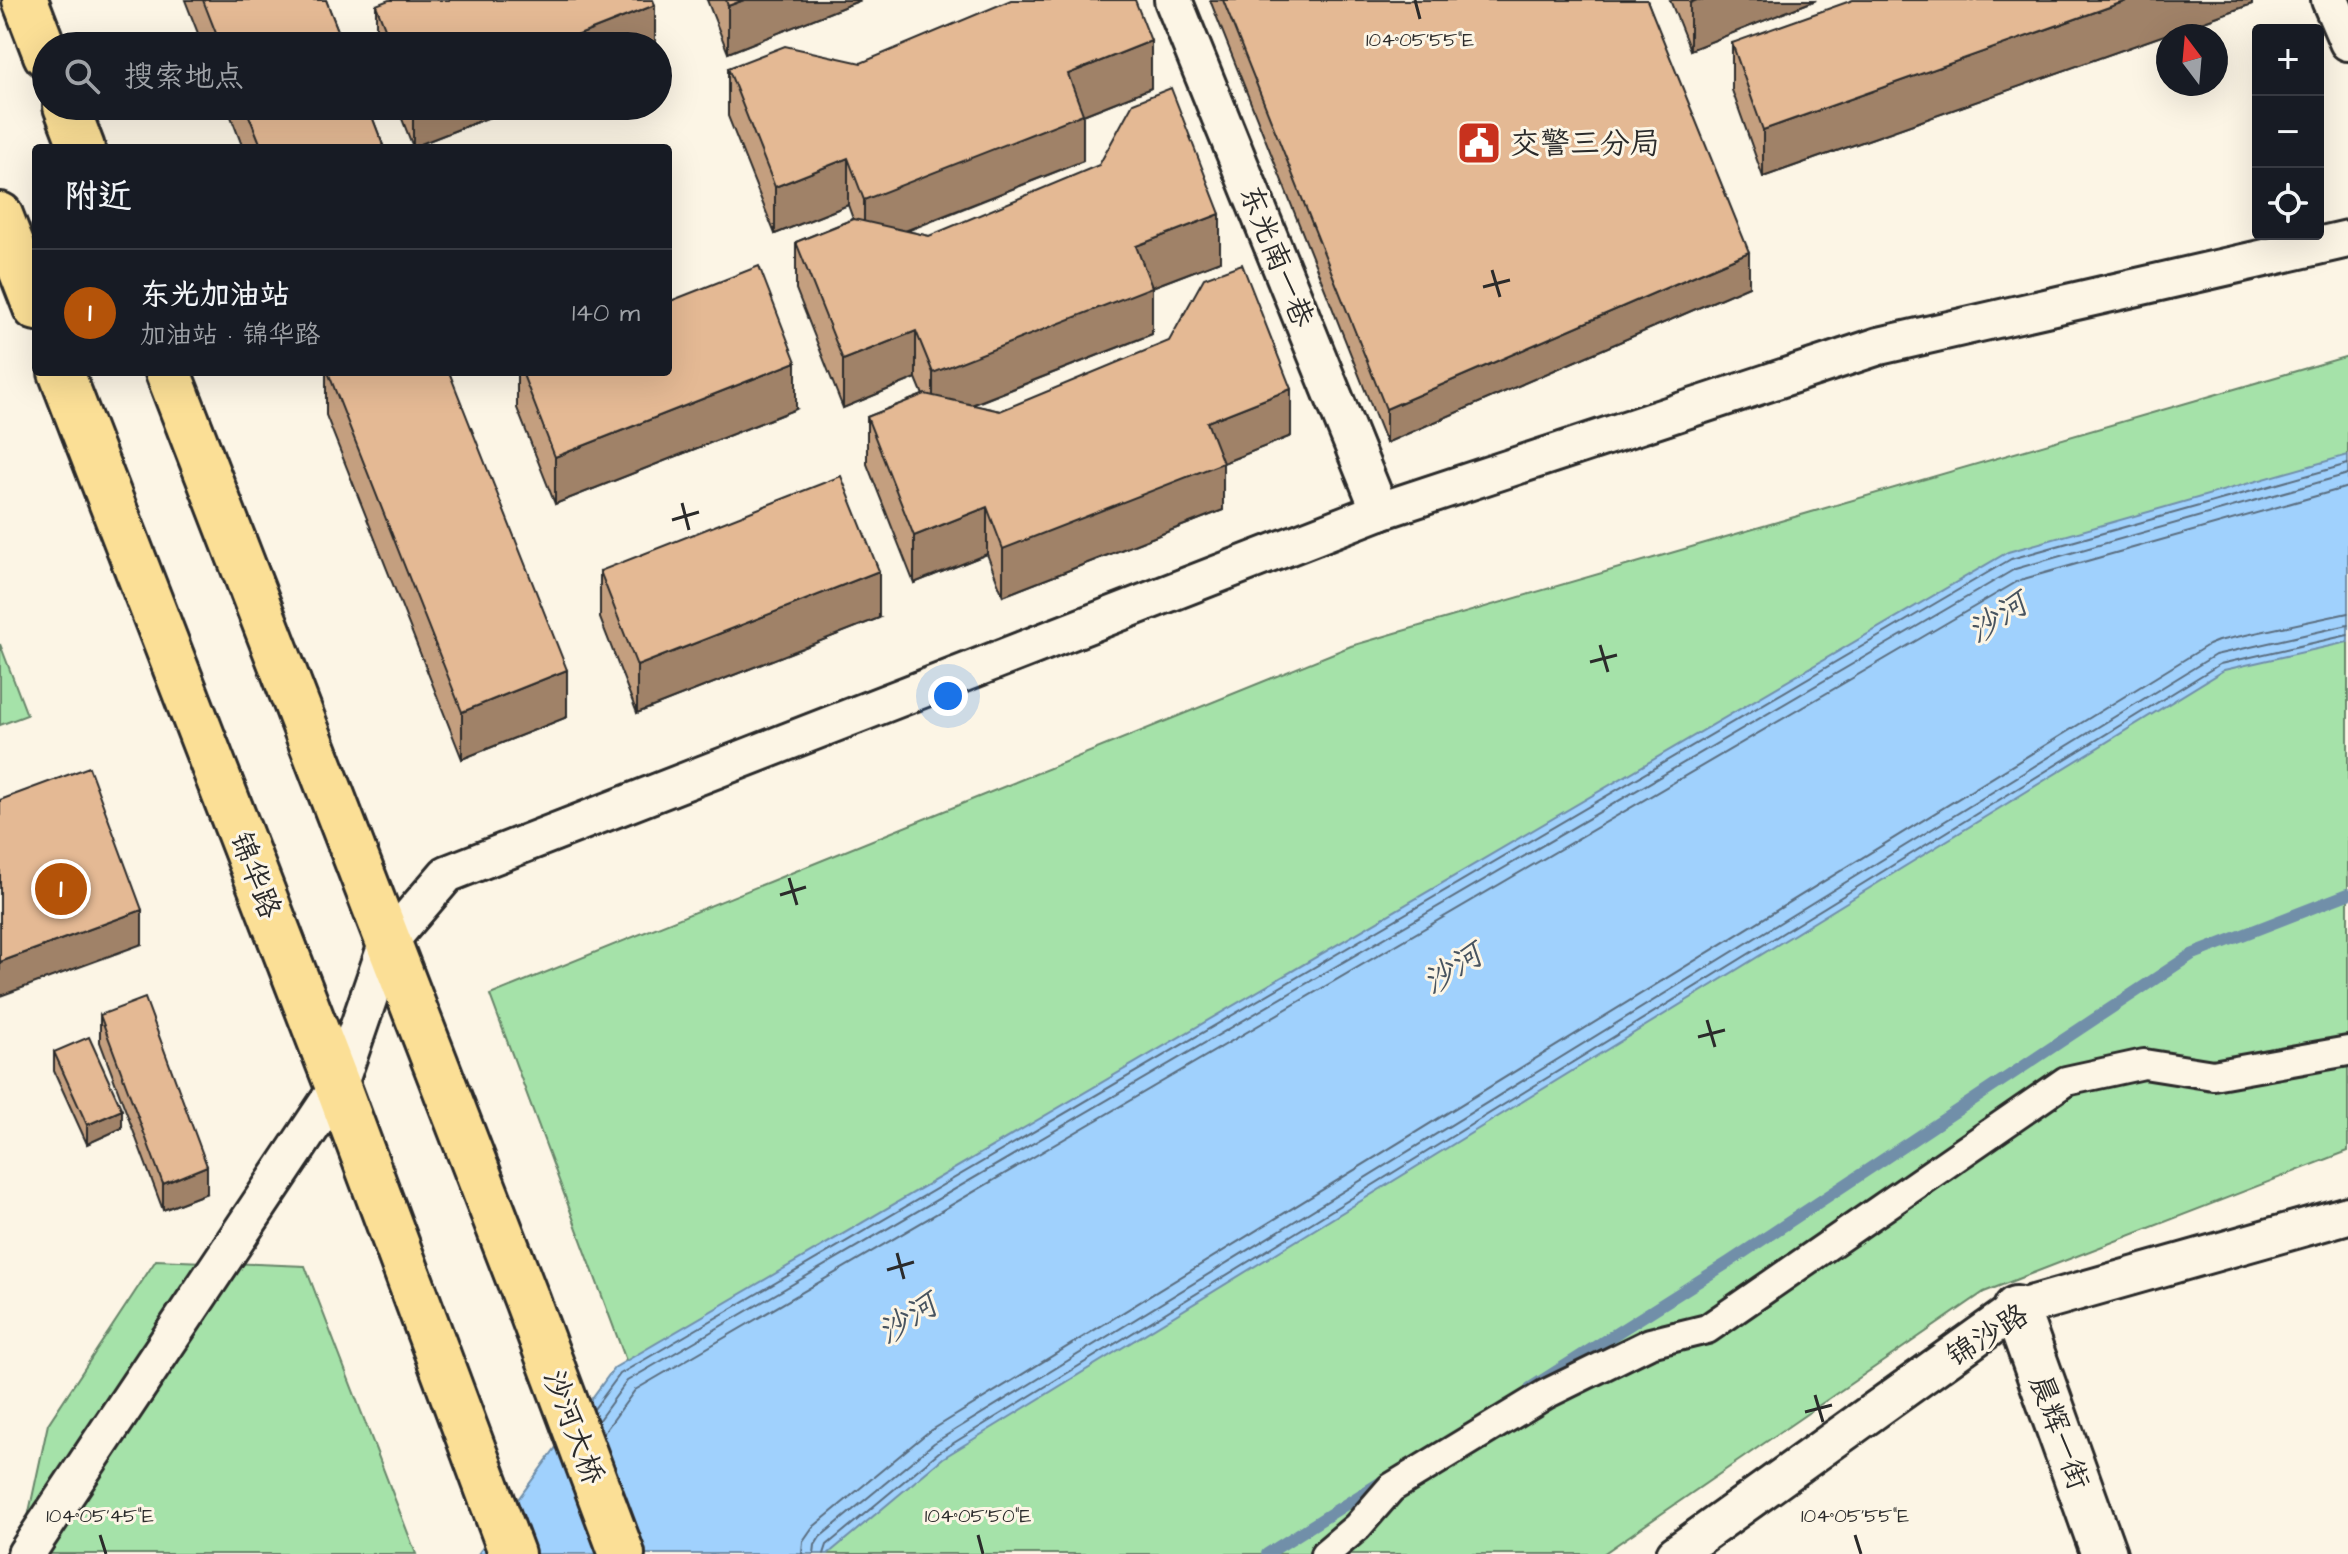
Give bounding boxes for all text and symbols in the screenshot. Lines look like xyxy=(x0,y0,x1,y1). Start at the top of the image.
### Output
north arrow xyxy=(2156,24,2228,96)
map controls xyxy=(2252,24,2324,240)
button: + xyxy=(2252,24,2324,96)
text: 104°05'55"E xyxy=(1366,26,1474,54)
search box xyxy=(32,32,672,120)
icon: search xyxy=(60,54,104,98)
text: 搜索地点 xyxy=(124,56,244,98)
button: − xyxy=(2252,96,2324,168)
public building icon: 交警三分局 xyxy=(1455,119,1503,167)
place label: 交警三分局 xyxy=(1510,123,1660,165)
button: locate xyxy=(2252,168,2324,240)
text: 附近 xyxy=(64,173,132,221)
street label: 东光南一巷 xyxy=(1229,179,1324,334)
text: 东光加油站 xyxy=(140,274,290,316)
text: 1 xyxy=(88,295,92,331)
text: 140 m xyxy=(572,295,640,331)
text: 加油站 · 锦华路 xyxy=(140,317,320,353)
water label: 沙河 xyxy=(1959,579,2041,655)
your location xyxy=(928,676,968,716)
street label: 锦华路 xyxy=(219,826,291,925)
pin: 1 xyxy=(35,859,87,919)
water label: 沙河 xyxy=(1414,930,1496,1006)
water label: 沙河 xyxy=(869,1280,951,1356)
street label: 锦沙路 xyxy=(1938,1294,2037,1378)
street label: 沙河大桥 xyxy=(532,1364,614,1491)
street label: 晨辉一街 xyxy=(2019,1369,2099,1496)
text: 104°05'45"E xyxy=(46,1502,154,1530)
text: 104°05'50"E xyxy=(925,1502,1031,1530)
text: 104°05'55"E xyxy=(1801,1502,1909,1530)

